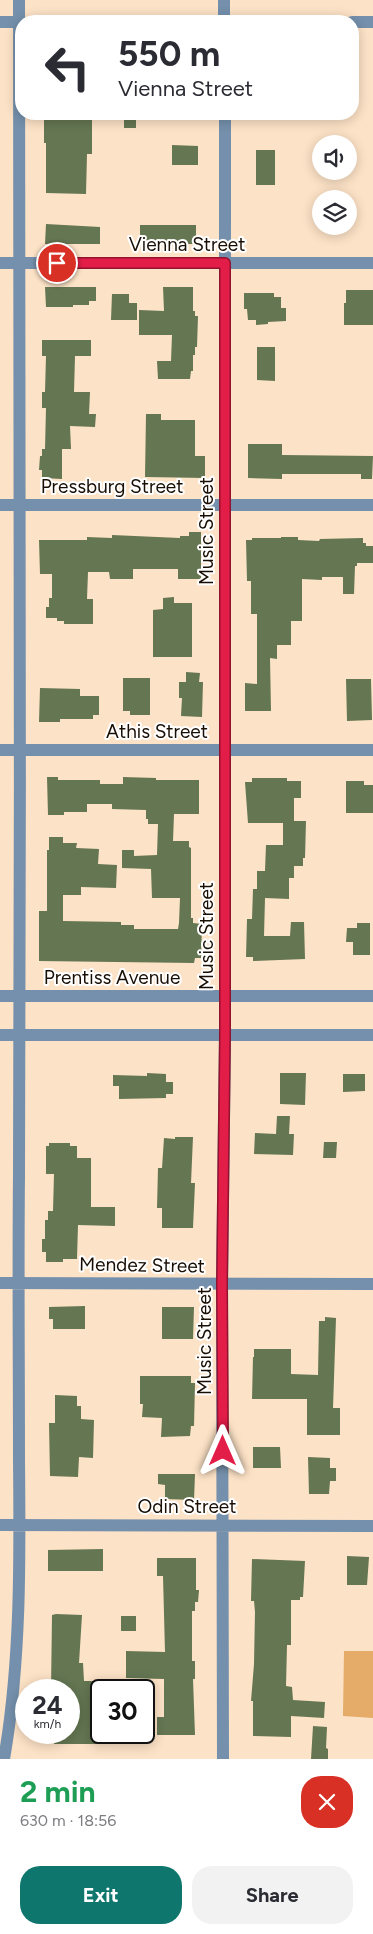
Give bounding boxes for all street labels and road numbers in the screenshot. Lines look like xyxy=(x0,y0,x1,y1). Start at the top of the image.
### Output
street label: Vienna Street xyxy=(129,233,245,256)
street label: Pressburg Street xyxy=(41,475,183,498)
street label: Music Street xyxy=(195,477,218,585)
street label: Athis Street xyxy=(106,720,208,743)
street label: Music Street xyxy=(195,882,218,990)
street label: Prentiss Avenue xyxy=(44,966,180,989)
street label: Mendez Street xyxy=(79,1252,205,1278)
street label: Music Street xyxy=(193,1287,216,1395)
street label: Odin Street xyxy=(138,1495,236,1518)

